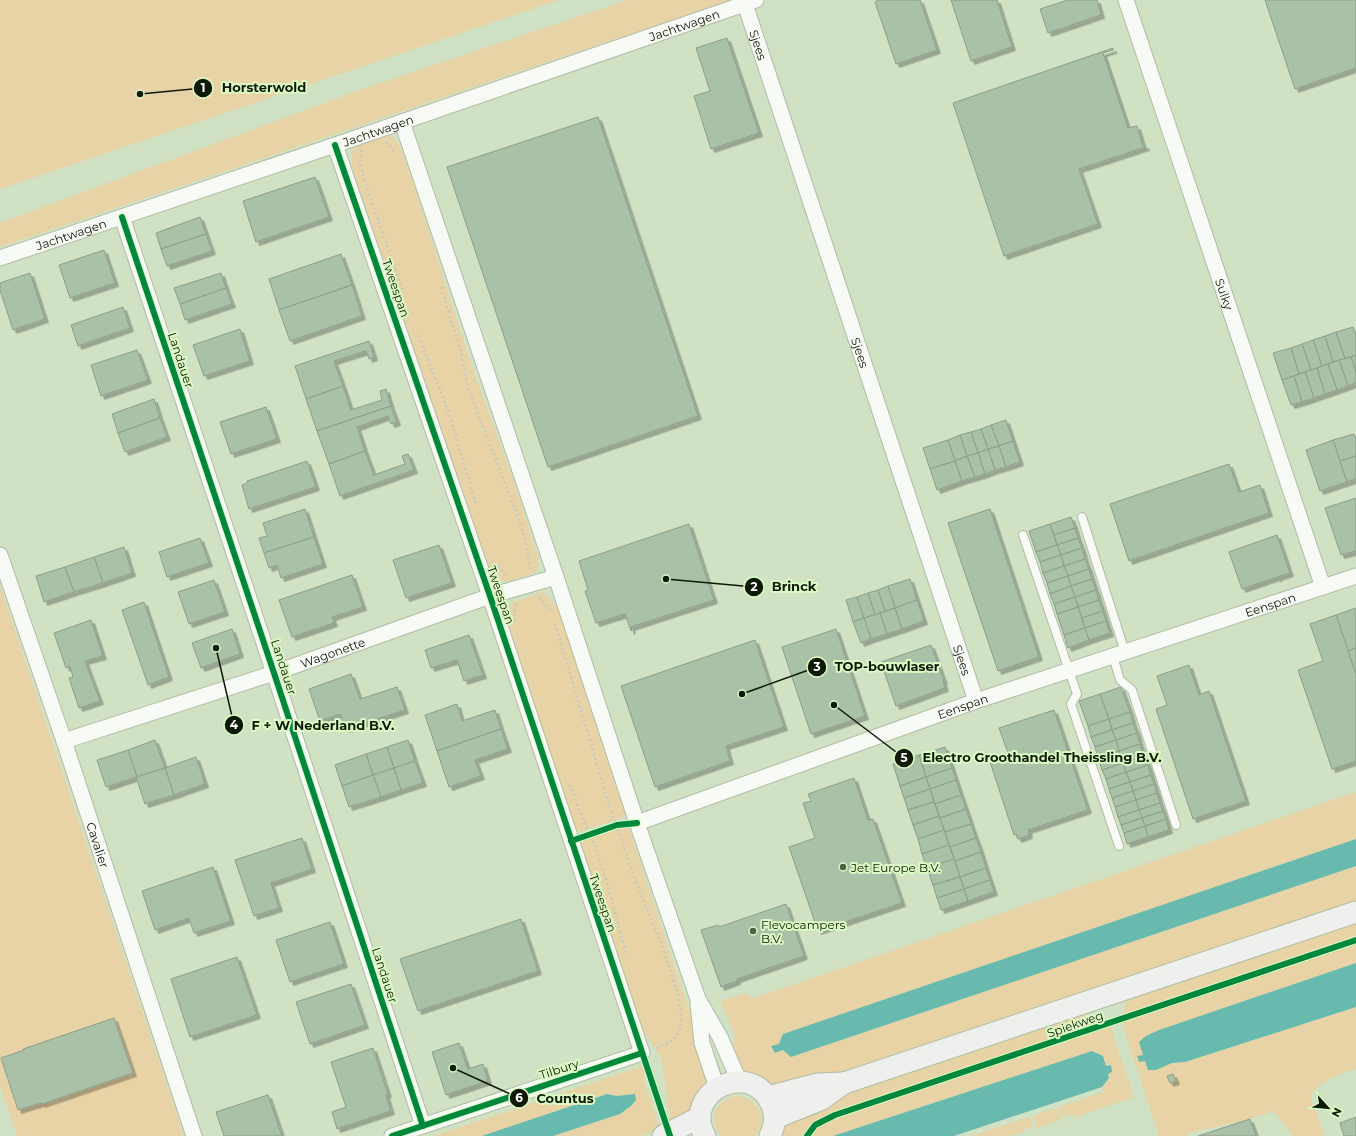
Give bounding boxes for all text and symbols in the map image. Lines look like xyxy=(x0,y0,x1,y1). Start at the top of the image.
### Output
street label: Jachtwagen xyxy=(646,6,722,44)
street label: Sjees xyxy=(747,28,771,62)
callout: Horsterwold xyxy=(193,75,314,100)
text: Horsterwold xyxy=(222,79,306,95)
text: 1 xyxy=(201,80,205,95)
street label: Jachtwagen xyxy=(340,111,415,150)
street label: Jachtwagen xyxy=(33,215,108,253)
street label: Tweespan xyxy=(379,257,413,319)
street label: Sulky xyxy=(1212,276,1237,312)
street label: Landauer xyxy=(165,330,197,390)
street label: Sjees xyxy=(848,335,873,370)
street label: Tweespan xyxy=(484,564,518,626)
callout: Brinck xyxy=(744,574,824,599)
text: Brinck xyxy=(772,578,817,594)
text: 2 xyxy=(750,579,758,594)
street label: Eenspan xyxy=(1243,589,1297,620)
street label: Wagonette xyxy=(298,634,367,670)
street label: Landauer xyxy=(268,637,300,697)
street label: Sjees xyxy=(950,643,974,677)
callout: TOP-bouwlaser xyxy=(807,654,947,679)
text: TOP-bouwlaser xyxy=(835,658,940,674)
text: 3 xyxy=(812,659,821,674)
street label: Eenspan xyxy=(935,690,990,722)
callout: F + W Nederland B.V. xyxy=(224,713,403,738)
text: 4 xyxy=(230,717,239,732)
text: F + W Nederland B.V. xyxy=(252,717,394,733)
callout: Electro Groothandel Theissling B.V. xyxy=(894,745,1169,770)
text: Electro Groothandel Theissling B.V. xyxy=(922,749,1162,765)
text: 5 xyxy=(900,750,908,765)
street label: Cavalier xyxy=(84,820,113,870)
place label: Jet Europe B.V. xyxy=(850,860,941,875)
marker: Jet Europe B.V. xyxy=(838,862,848,872)
street label: Tweespan xyxy=(586,872,620,934)
place label: Flevocampers B.V. xyxy=(761,917,846,946)
marker: Flevocampers B.V. xyxy=(748,926,758,936)
street label: Landauer xyxy=(369,945,401,1005)
street label: Spiekweg xyxy=(1045,1007,1105,1041)
street label: Tilbury xyxy=(537,1055,581,1082)
callout: Countus xyxy=(509,1086,602,1111)
north arrow xyxy=(1308,1088,1348,1128)
text: 6 xyxy=(515,1090,523,1105)
text: Countus xyxy=(536,1090,594,1106)
text: N xyxy=(1329,1105,1345,1120)

